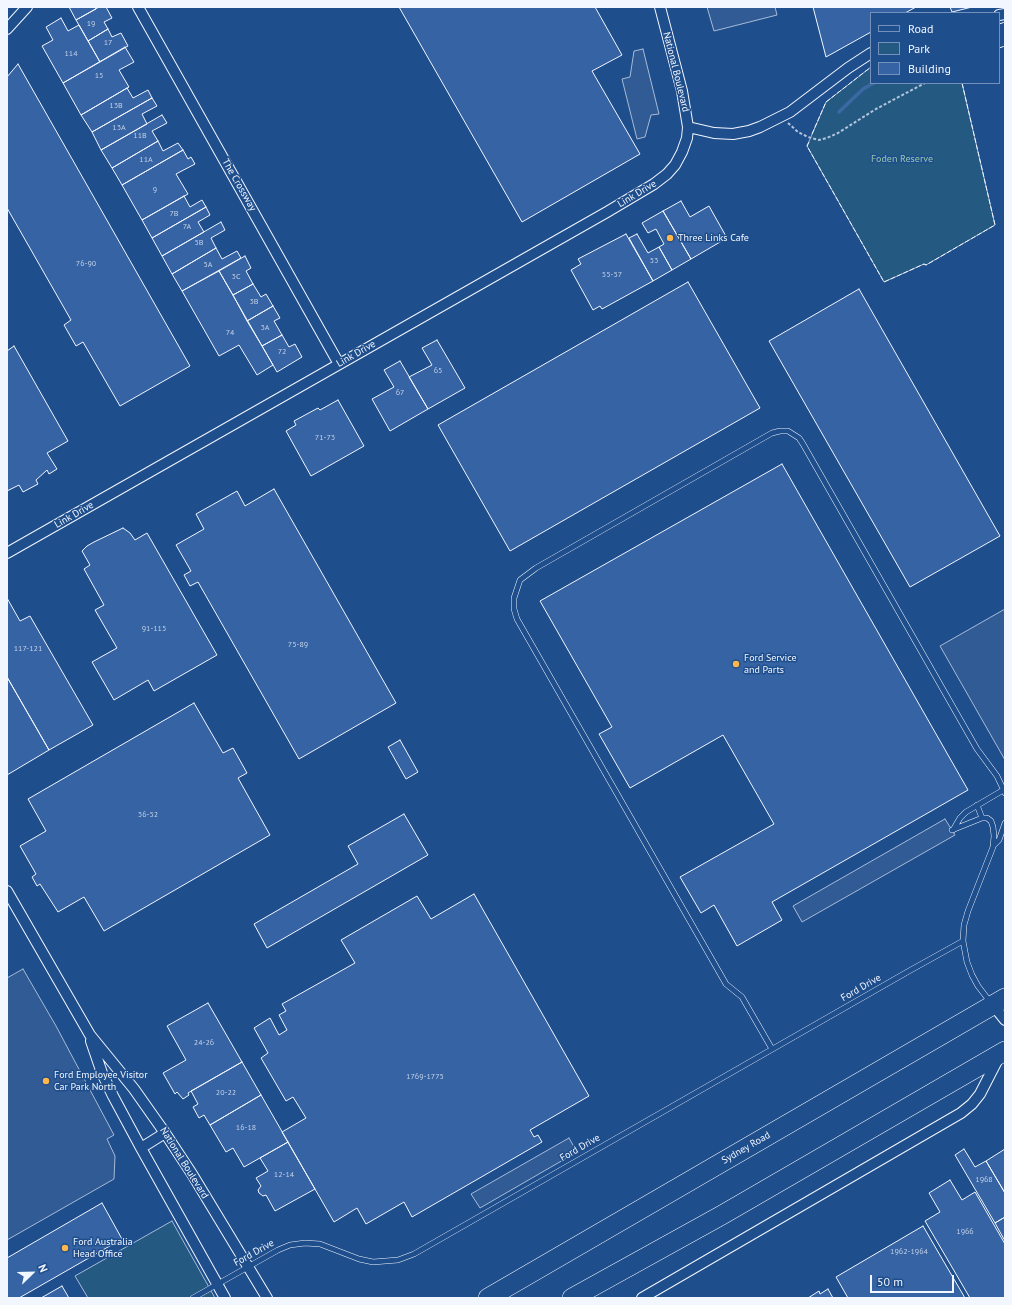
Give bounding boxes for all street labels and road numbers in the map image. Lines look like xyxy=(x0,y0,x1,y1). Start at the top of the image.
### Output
street label: National Boulevard xyxy=(660,31,692,113)
street label: The Crossway xyxy=(219,157,259,213)
street label: Link Drive xyxy=(615,178,659,210)
street label: Link Drive xyxy=(334,338,378,370)
street label: Link Drive xyxy=(52,499,96,531)
street label: Ford Drive xyxy=(839,972,883,1004)
street label: National Boulevard xyxy=(157,1125,211,1201)
street label: Sydney Road xyxy=(720,1129,772,1167)
street label: Ford Drive xyxy=(558,1132,602,1164)
street label: Ford Drive xyxy=(232,1237,276,1269)

